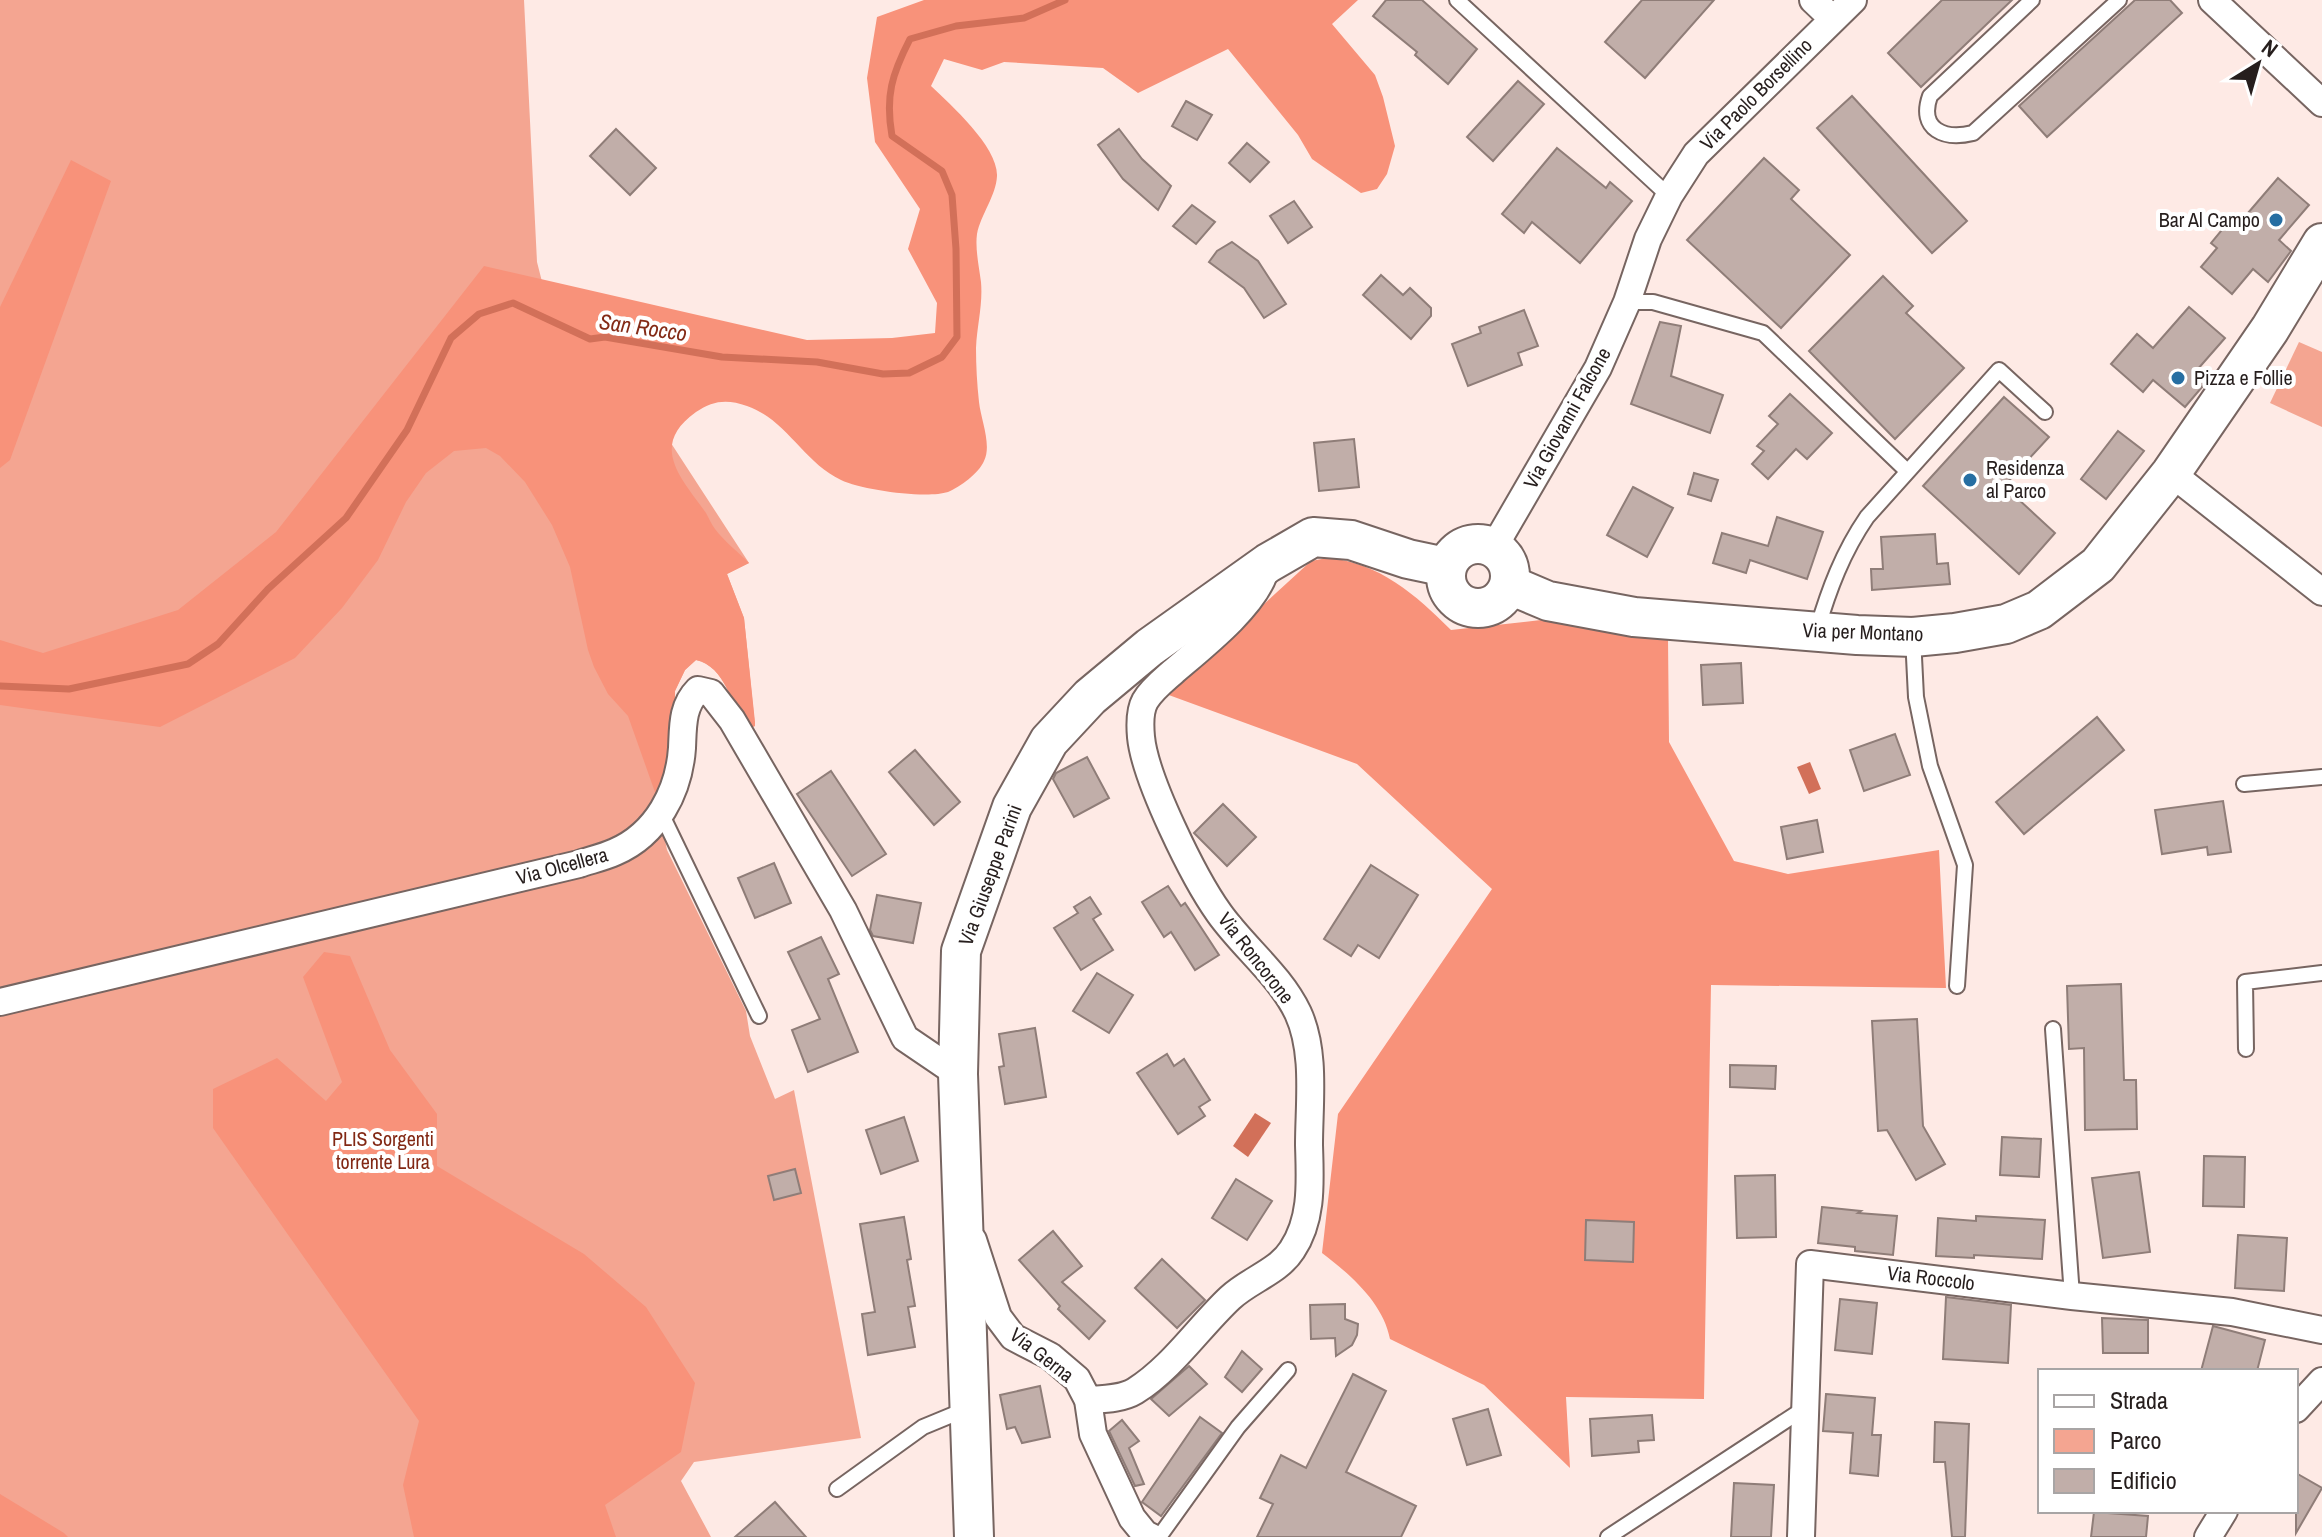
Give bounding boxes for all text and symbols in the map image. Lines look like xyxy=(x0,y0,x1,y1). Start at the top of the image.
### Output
north arrow xyxy=(2218,24,2298,104)
street label: Via Paolo Borsellino xyxy=(1694,32,1818,156)
text: N xyxy=(2256,32,2284,64)
place label: Bar Al Campo xyxy=(2159,206,2260,233)
marker: Bar Al Campo xyxy=(2267,211,2285,229)
water label: San Rocco xyxy=(597,306,689,348)
street label: Via Giovanni Falcone xyxy=(1517,342,1617,493)
place label: Pizza e Follie xyxy=(2194,364,2293,391)
marker: Pizza e Follie xyxy=(2169,369,2187,387)
place label: Residenza al Parco xyxy=(1986,454,2064,504)
marker: Residenza al Parco xyxy=(1961,471,1979,489)
street label: Via per Montano xyxy=(1802,616,1924,647)
street label: Via Giuseppe Parini xyxy=(951,801,1028,949)
street label: Via Olcellera xyxy=(513,840,611,891)
street label: Via Roncorone xyxy=(1212,906,1301,1009)
park label: PLIS Sorgenti torrente Lura xyxy=(332,1125,434,1175)
street label: Via Roccolo xyxy=(1886,1259,1976,1296)
street label: Via Gerna xyxy=(1005,1321,1080,1388)
legend xyxy=(2038,1369,2298,1513)
text: Strada xyxy=(2110,1384,2168,1416)
text: Parco xyxy=(2110,1424,2161,1456)
text: Edificio xyxy=(2110,1464,2177,1496)

